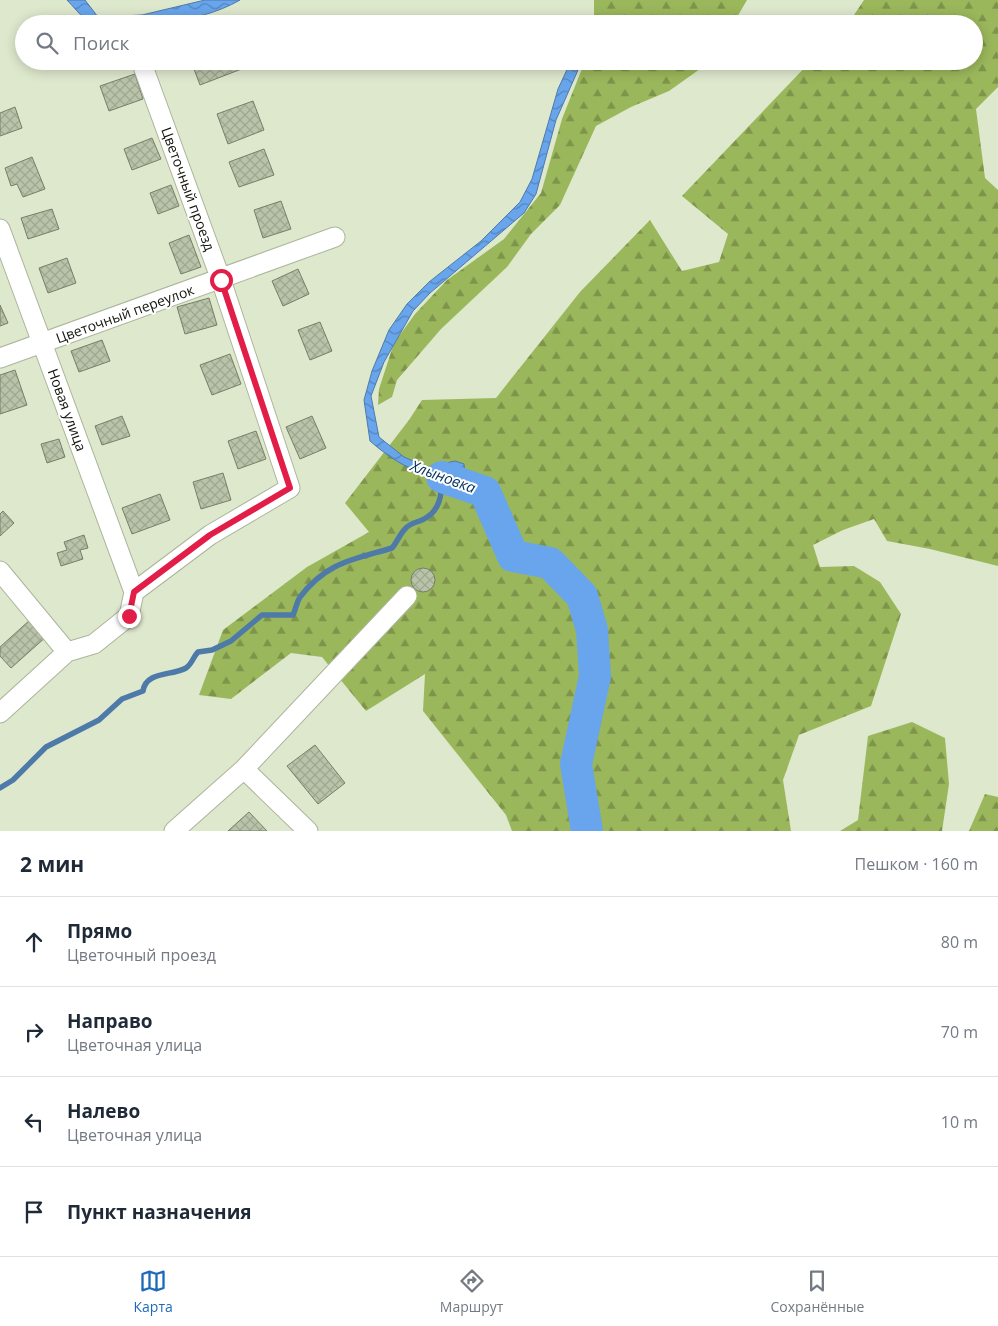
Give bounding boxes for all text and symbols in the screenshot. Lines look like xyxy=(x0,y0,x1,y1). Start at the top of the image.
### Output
search box xyxy=(15,15,983,70)
icon: search xyxy=(33,29,61,57)
text: Поиск xyxy=(73,30,129,56)
street label: Цветочный проезд xyxy=(157,124,220,253)
route start xyxy=(210,269,233,292)
street label: Цветочный переулок xyxy=(53,279,197,347)
street label: Новая улица xyxy=(44,366,91,454)
water label: Хлыновка xyxy=(407,455,479,497)
route end xyxy=(118,605,141,628)
text: 2 мин xyxy=(20,850,84,878)
text: Пешком · 160 m xyxy=(855,853,978,875)
text: Прямо xyxy=(67,918,132,944)
icon: ahead xyxy=(20,928,48,956)
text: 80 m xyxy=(941,931,978,953)
text: Цветочный проезд xyxy=(67,944,216,966)
text: Направо xyxy=(67,1008,153,1034)
icon: right xyxy=(20,1018,48,1046)
text: 70 m xyxy=(941,1021,978,1043)
text: Цветочная улица xyxy=(67,1034,202,1056)
text: Налево xyxy=(67,1098,140,1124)
icon: left xyxy=(20,1108,48,1136)
text: 10 m xyxy=(941,1111,978,1133)
text: Цветочная улица xyxy=(67,1124,202,1146)
icon: arrive xyxy=(20,1198,48,1226)
text: Пункт назначения xyxy=(67,1199,252,1225)
tab: Карта xyxy=(134,1267,173,1316)
tab: Маршрут xyxy=(440,1267,503,1316)
tab: Сохранённые xyxy=(770,1267,864,1316)

